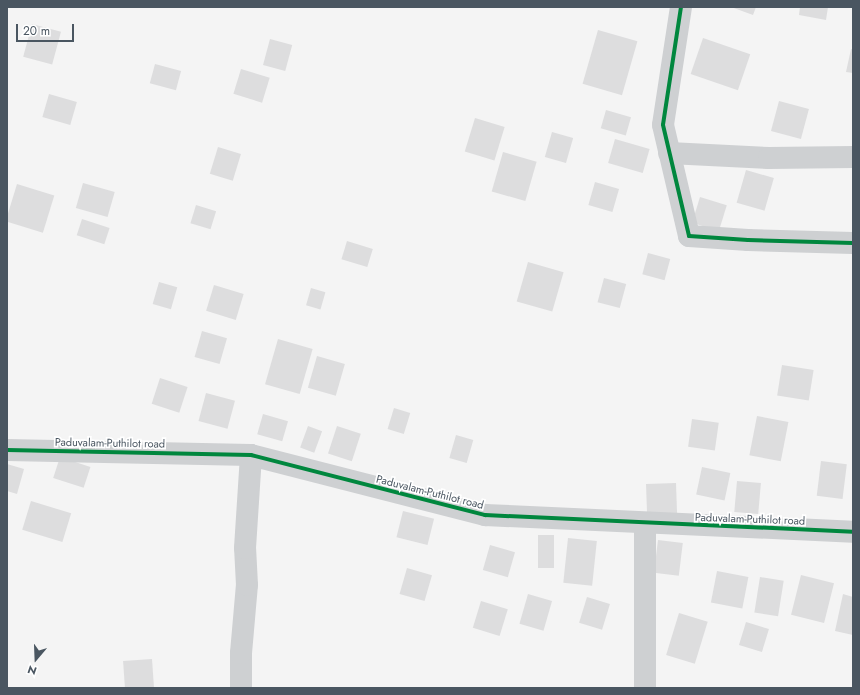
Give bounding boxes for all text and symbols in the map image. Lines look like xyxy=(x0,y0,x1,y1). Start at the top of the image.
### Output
scale bar xyxy=(18,16,76,42)
text: 20 m xyxy=(23,22,50,40)
street label: Paduvalam-Puthilot road xyxy=(55,435,165,451)
street label: Paduvalam-Puthilot road xyxy=(375,472,485,512)
street label: Paduvalam-Puthilot road xyxy=(695,510,805,528)
north arrow xyxy=(16,639,56,679)
text: N xyxy=(25,661,39,679)

